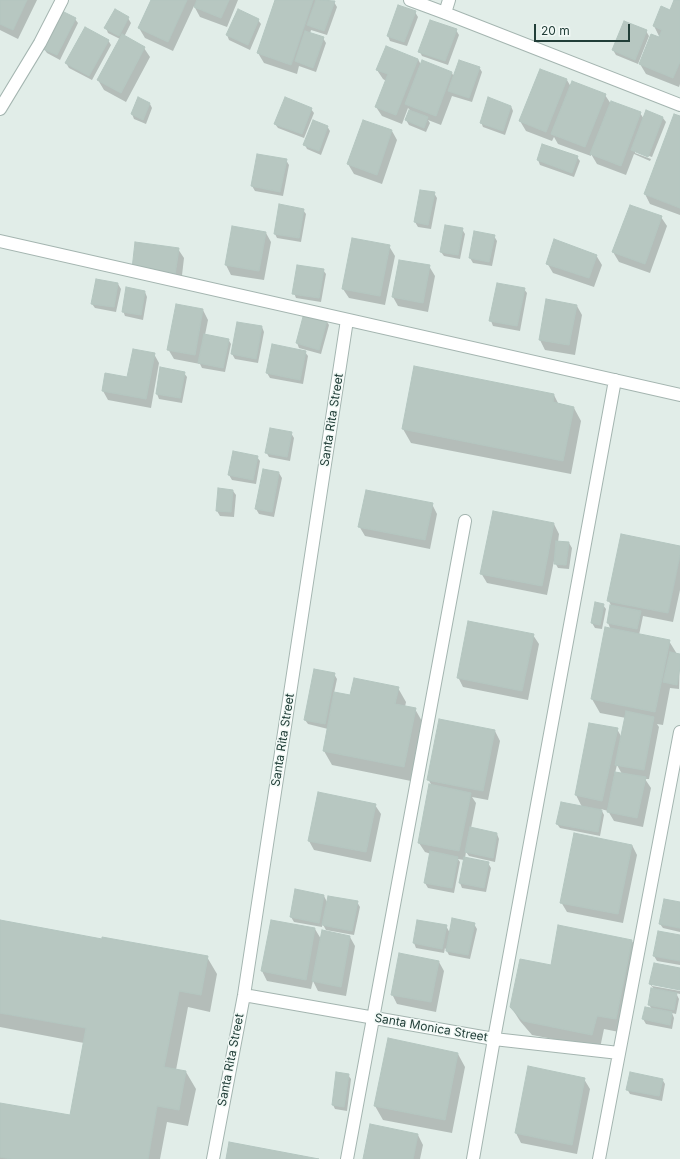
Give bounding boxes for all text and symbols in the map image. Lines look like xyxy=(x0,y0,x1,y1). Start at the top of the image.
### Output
scale bar xyxy=(536,16,632,42)
text: 20 m xyxy=(541,23,570,38)
street label: Santa Rita Street xyxy=(318,372,346,468)
street label: Santa Rita Street xyxy=(269,692,297,788)
street label: Santa Monica Street xyxy=(373,1011,489,1045)
street label: Santa Rita Street xyxy=(215,1012,247,1108)

